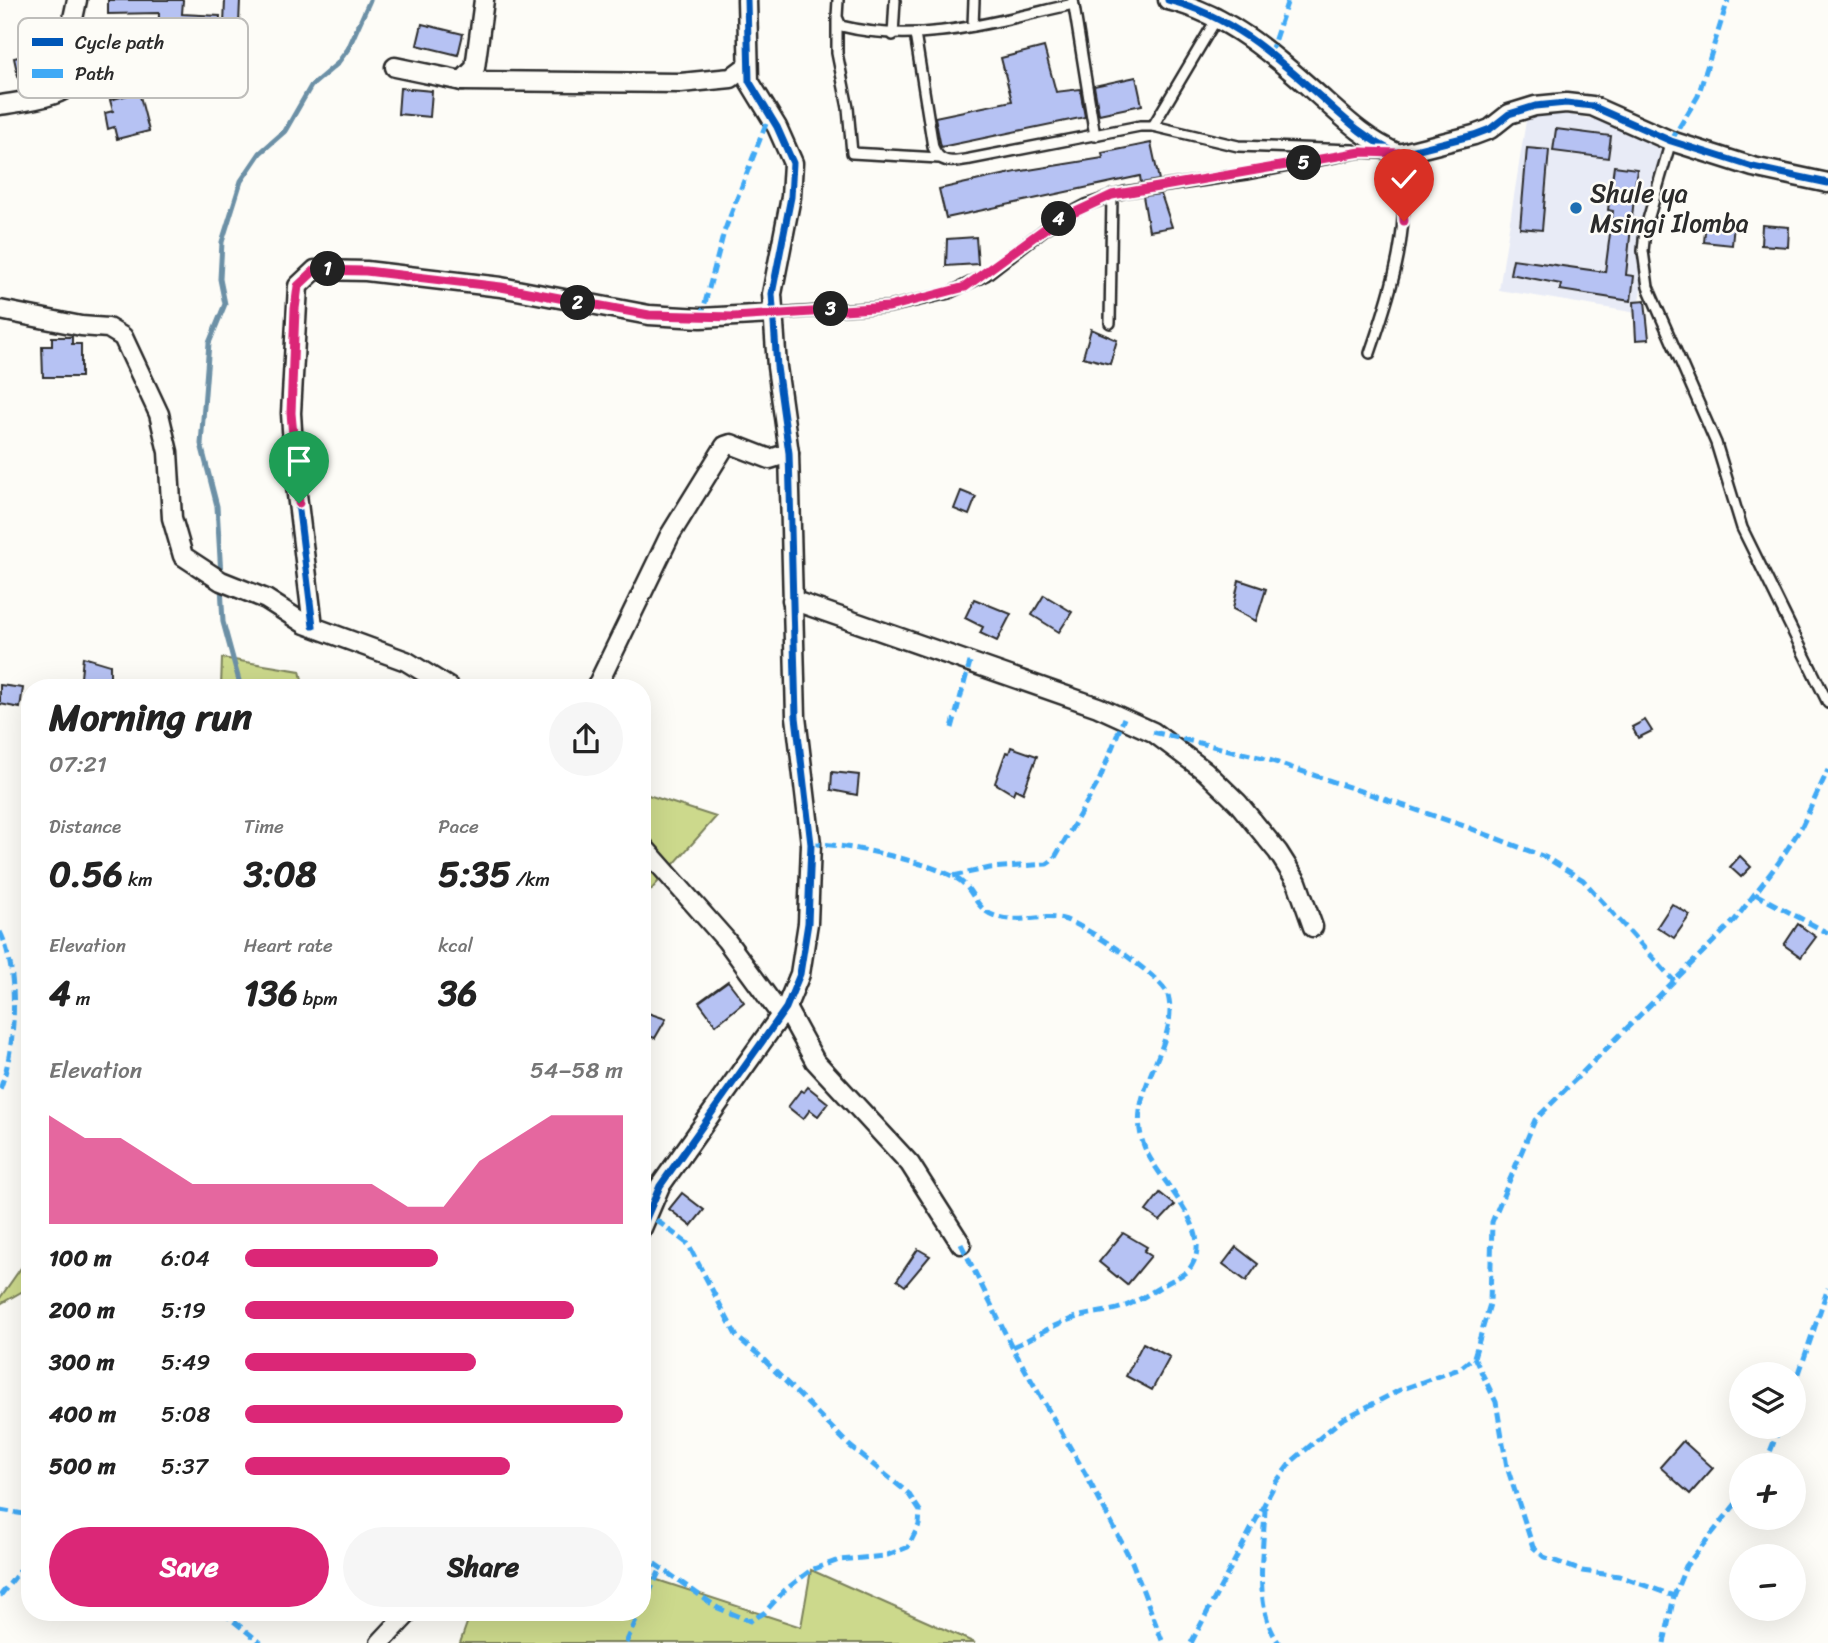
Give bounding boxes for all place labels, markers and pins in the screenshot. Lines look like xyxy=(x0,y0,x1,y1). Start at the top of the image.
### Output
pin: 5 xyxy=(1286,146,1322,180)
pin xyxy=(1374,149,1434,221)
place label: Shule ya Msingi Ilomba xyxy=(1590,170,1749,246)
marker: Shule ya Msingi Ilomba xyxy=(1568,200,1584,216)
pin: 4 xyxy=(1042,202,1076,236)
pin: 1 xyxy=(310,252,346,286)
pin: 2 xyxy=(560,286,596,320)
pin: 3 xyxy=(814,292,848,326)
pin xyxy=(269,431,329,503)

